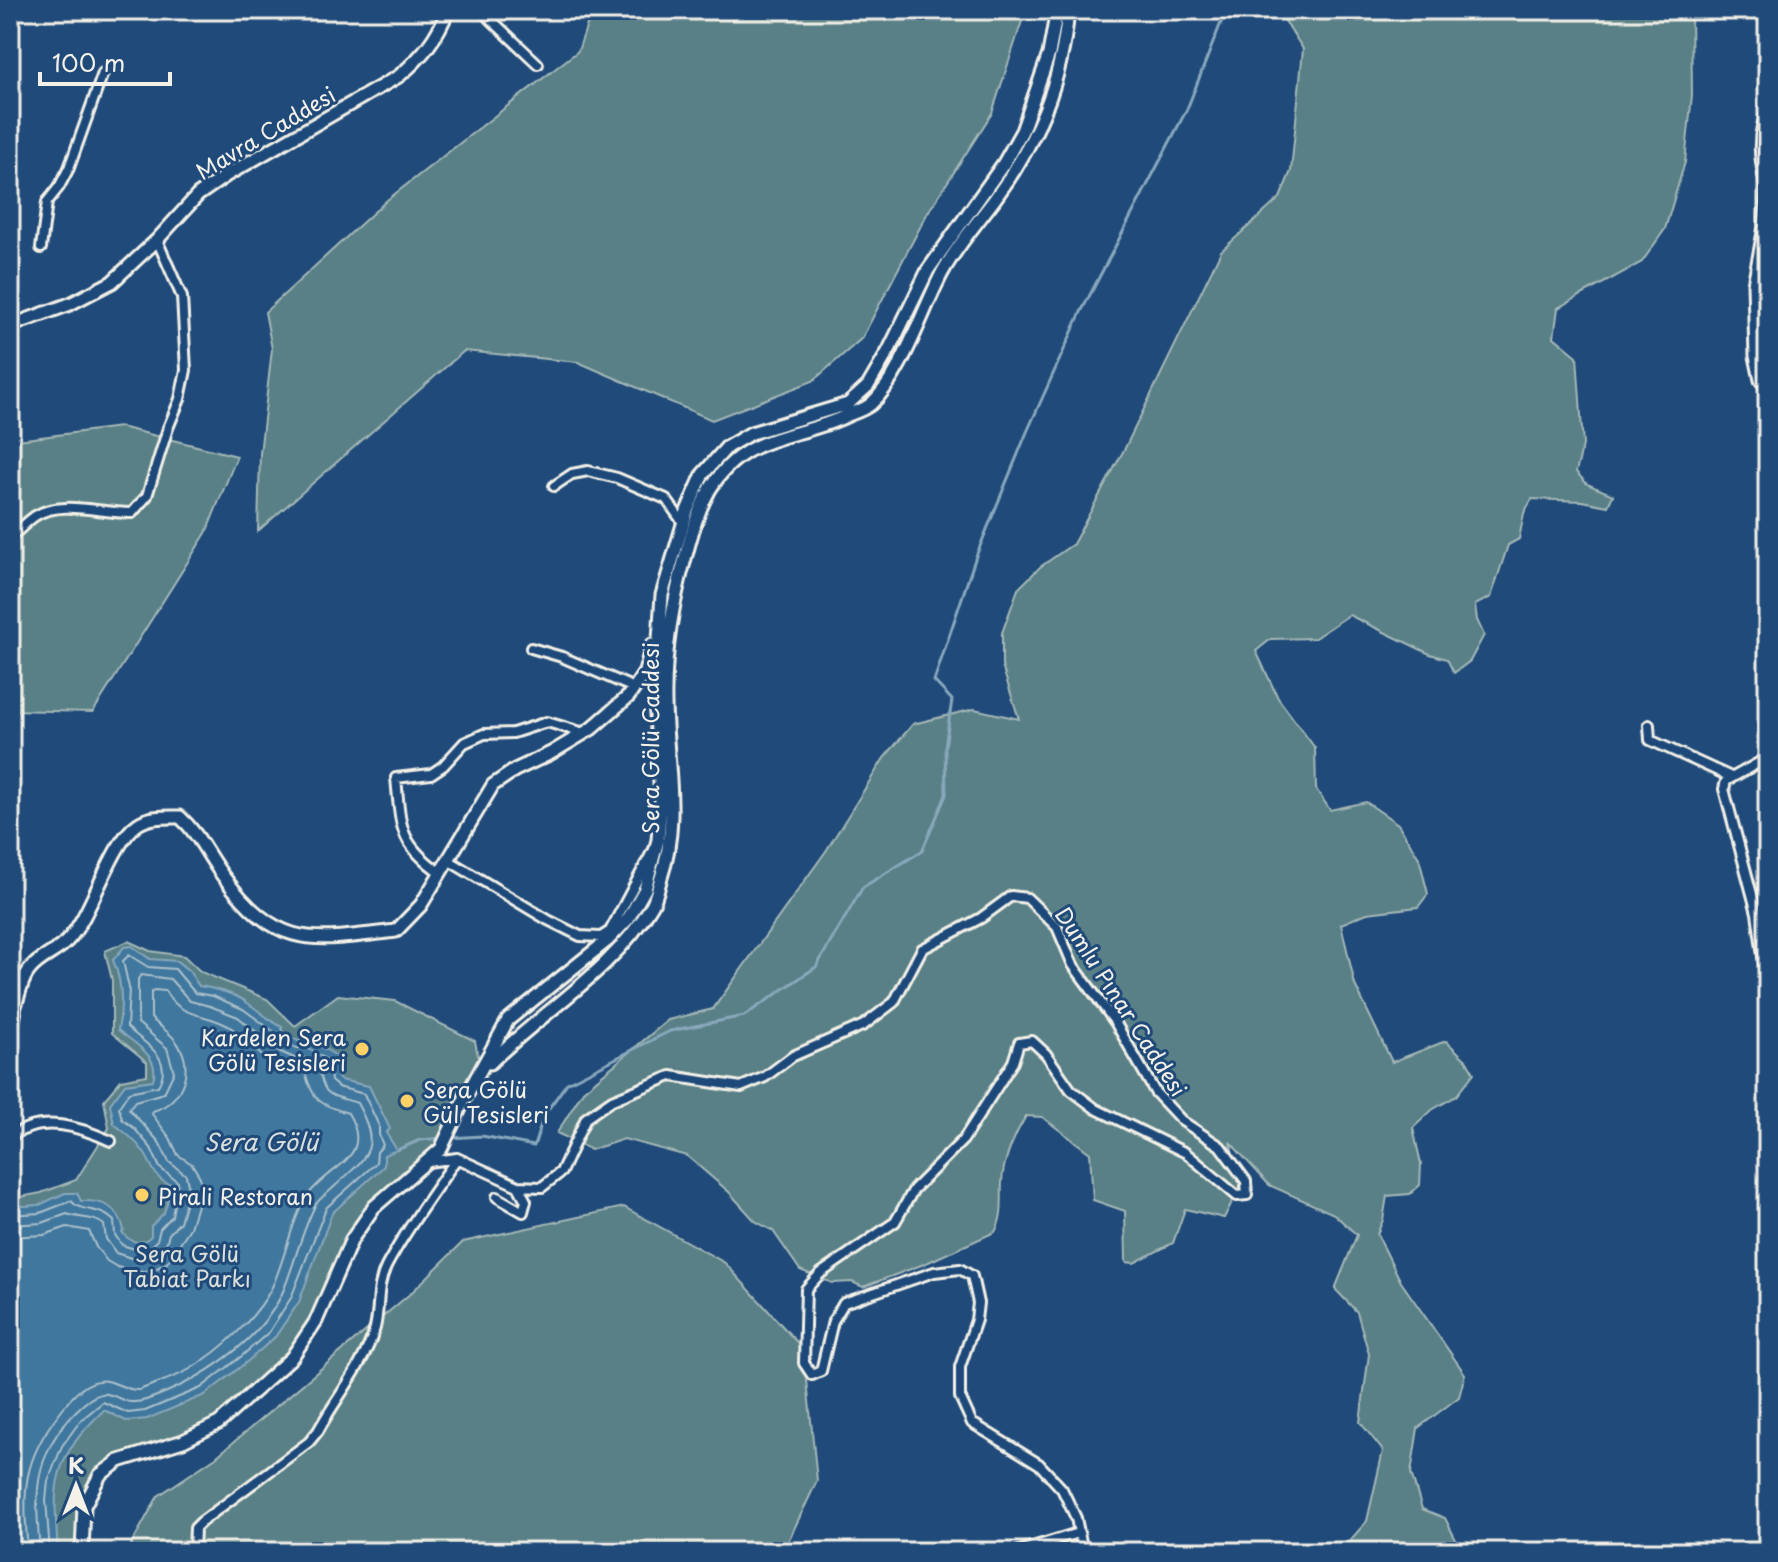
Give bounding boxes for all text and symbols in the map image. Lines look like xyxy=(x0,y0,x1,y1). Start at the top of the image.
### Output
scale bar xyxy=(40,36,170,86)
text: 100 m xyxy=(52,44,125,80)
street label: Mavra Caddesi xyxy=(189,77,341,187)
street label: Sera Gölü Caddesi xyxy=(633,642,666,834)
street label: Dumlu Pınar Caddesi xyxy=(1048,900,1196,1102)
place label: Kardelen Sera Gölü Tesisleri xyxy=(201,1020,346,1078)
marker: Kardelen Sera Gölü Tesisleri xyxy=(353,1040,371,1058)
place label: Sera Gölü Gül Tesisleri xyxy=(423,1072,549,1130)
marker: Sera Gölü Gül Tesisleri xyxy=(398,1092,416,1110)
water label: Sera Gölü xyxy=(204,1123,320,1159)
place label: Pirali Restoran xyxy=(158,1179,313,1212)
marker: Pirali Restoran xyxy=(133,1186,151,1204)
park label: Sera Gölü Tabiat Parkı xyxy=(123,1236,251,1294)
north arrow xyxy=(36,1446,116,1526)
text: K xyxy=(68,1448,84,1481)

